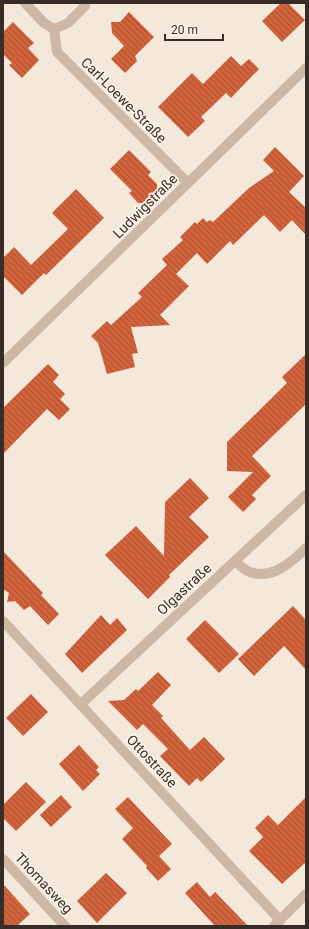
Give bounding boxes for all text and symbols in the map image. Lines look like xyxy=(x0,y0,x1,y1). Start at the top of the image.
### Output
scale bar xyxy=(165,16,223,42)
text: 20 m xyxy=(171,23,198,37)
street label: Carl-Loewe-Straße xyxy=(78,54,170,146)
street label: Ludwigstraße xyxy=(110,171,180,241)
street label: Olgastraße xyxy=(154,560,214,618)
street label: Ottostraße xyxy=(124,731,180,791)
street label: Thomasweg xyxy=(12,849,76,917)

